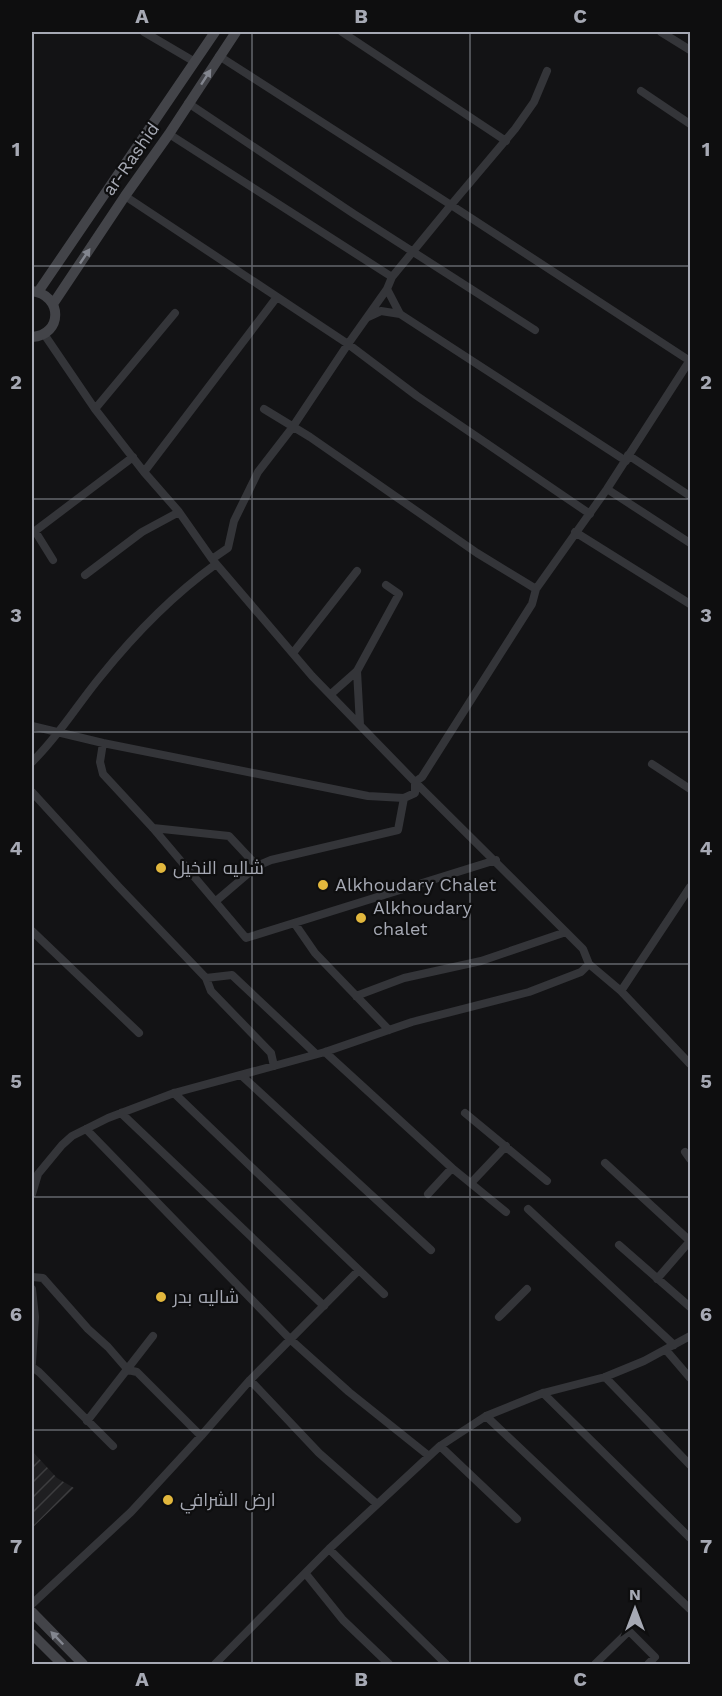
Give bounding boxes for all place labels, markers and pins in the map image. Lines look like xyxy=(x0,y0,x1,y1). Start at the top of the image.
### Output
place label: شاليه النخيل xyxy=(173,857,264,879)
marker: شاليه النخيل xyxy=(154,861,168,875)
place label: Alkhoudary Chalet xyxy=(335,874,497,895)
marker: Alkhoudary Chalet xyxy=(316,878,330,892)
place label: Alkhoudary chalet xyxy=(373,897,472,939)
marker: Alkhoudary chalet xyxy=(354,911,368,925)
place label: شاليه بدر xyxy=(172,1286,239,1308)
marker: شاليه بدر xyxy=(154,1290,168,1304)
place label: ارض الشرافي xyxy=(180,1489,276,1514)
marker: ارض الشرافي xyxy=(161,1493,175,1507)

